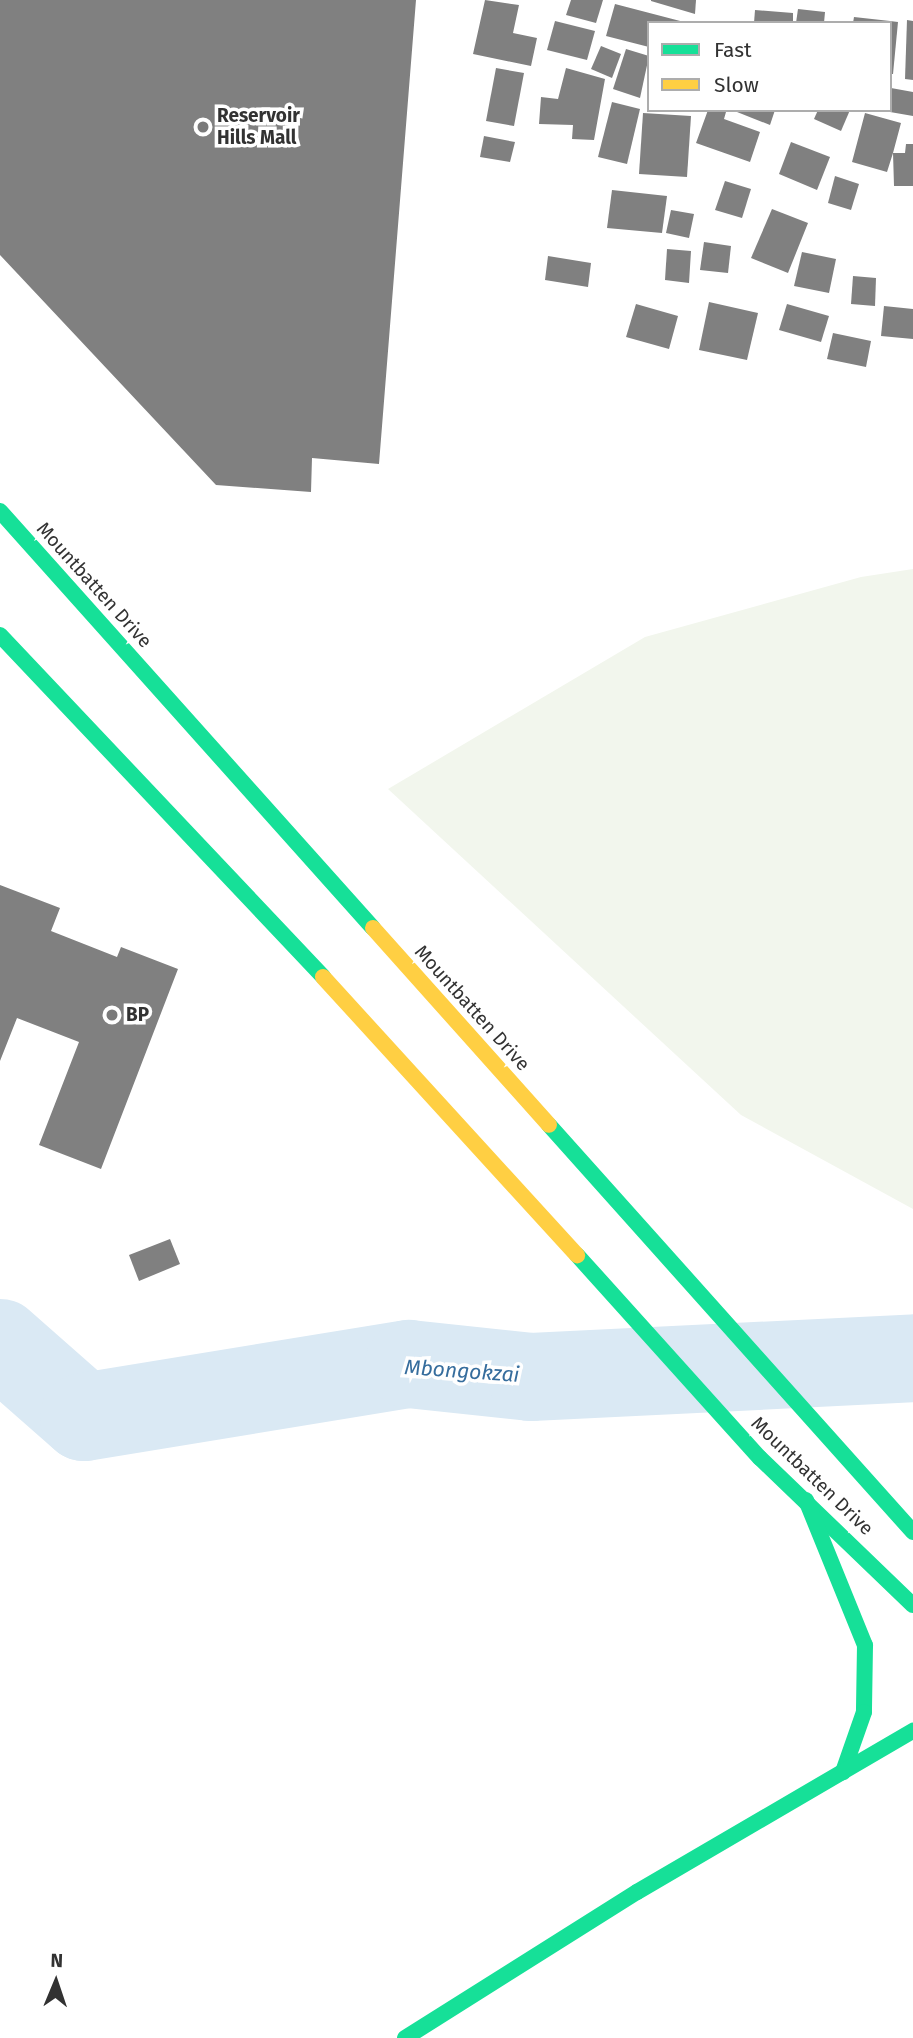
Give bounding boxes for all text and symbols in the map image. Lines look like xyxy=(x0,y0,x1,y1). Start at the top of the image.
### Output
legend xyxy=(647,21,892,112)
text: Fast xyxy=(714,37,752,63)
text: Slow xyxy=(714,72,759,98)
place label: Reservoir Hills Mall xyxy=(217,105,300,149)
marker: Reservoir Hills Mall xyxy=(195,119,211,135)
street label: Mountbatten Drive xyxy=(32,518,156,652)
street label: Mountbatten Drive xyxy=(410,941,534,1075)
place label: BP xyxy=(126,1004,149,1026)
marker: BP xyxy=(104,1007,120,1023)
water label: Mbongokzai xyxy=(404,1354,520,1388)
street label: Mountbatten Drive xyxy=(746,1412,878,1540)
north arrow xyxy=(21,1947,91,2017)
text: N xyxy=(50,1949,63,1972)

